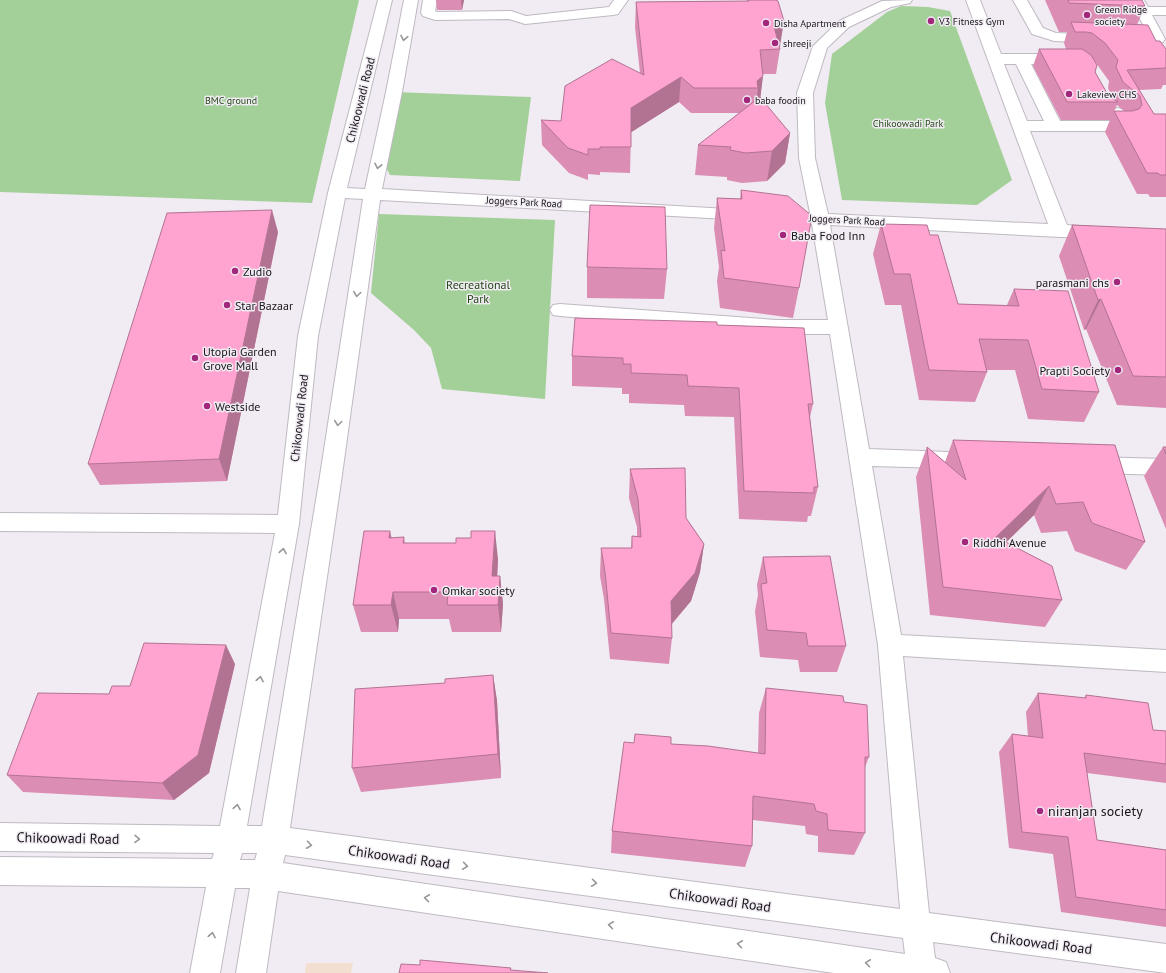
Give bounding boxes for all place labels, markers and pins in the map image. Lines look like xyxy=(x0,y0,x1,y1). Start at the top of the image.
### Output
place label: Green Ridge society xyxy=(1095,3,1147,28)
marker: Green Ridge society xyxy=(1082,10,1092,20)
place label: V3 Fitness Gym xyxy=(938,15,1005,28)
marker: V3 Fitness Gym xyxy=(926,16,936,26)
place label: Disha Apartment xyxy=(774,17,846,30)
marker: Disha Apartment xyxy=(761,18,771,28)
place label: shreeji xyxy=(783,37,811,50)
marker: shreeji xyxy=(770,38,780,48)
place label: Lakeview CHS xyxy=(1077,88,1136,101)
marker: Lakeview CHS xyxy=(1064,89,1074,99)
place label: baba foodin xyxy=(755,94,806,107)
marker: baba foodin xyxy=(742,95,752,105)
place label: Baba Food Inn xyxy=(791,228,865,243)
marker: Baba Food Inn xyxy=(778,230,788,240)
place label: Zudio xyxy=(243,264,272,279)
marker: Zudio xyxy=(230,266,240,276)
place label: parasmani chs xyxy=(1036,275,1109,290)
marker: parasmani chs xyxy=(1112,277,1122,287)
place label: Star Bazaar xyxy=(235,298,293,313)
marker: Star Bazaar xyxy=(222,300,232,310)
place label: Utopia Garden Grove Mall xyxy=(203,344,277,373)
marker: Utopia Garden Grove Mall xyxy=(190,353,200,363)
place label: Prapti Society xyxy=(1040,363,1110,378)
marker: Prapti Society xyxy=(1113,365,1123,375)
place label: Westside xyxy=(215,399,260,414)
marker: Westside xyxy=(202,401,212,411)
place label: Riddhi Avenue xyxy=(973,535,1046,550)
marker: Riddhi Avenue xyxy=(960,537,970,547)
place label: Omkar society xyxy=(442,583,515,598)
marker: Omkar society xyxy=(429,585,439,595)
place label: niranjan society xyxy=(1048,802,1143,820)
marker: niranjan society xyxy=(1035,806,1045,816)

